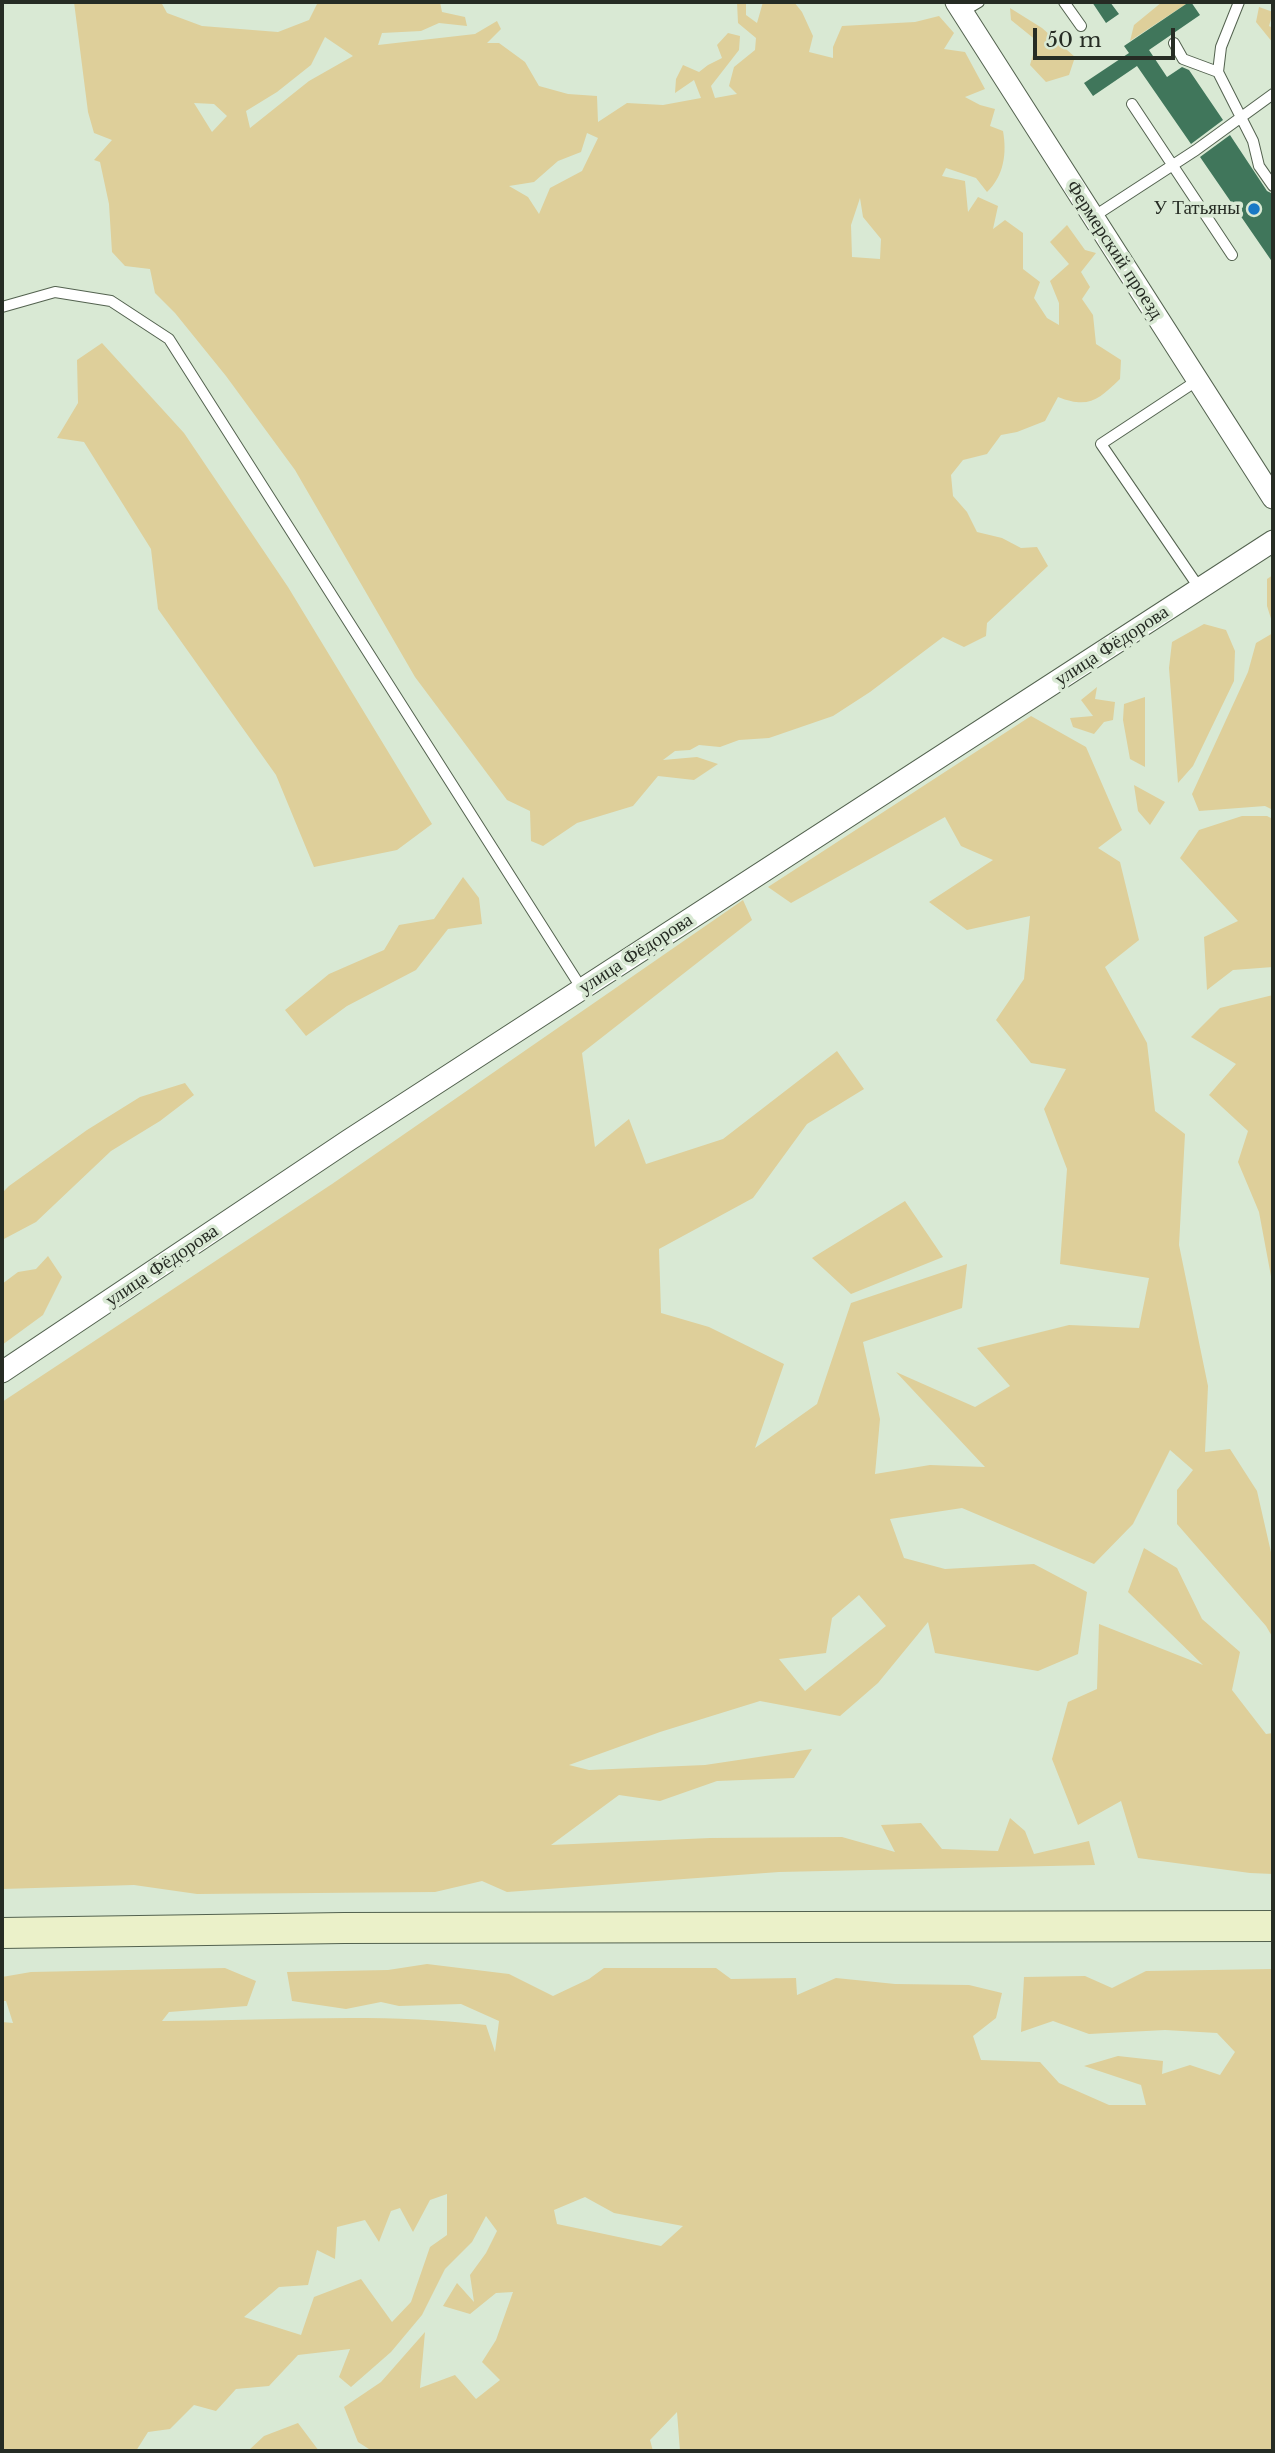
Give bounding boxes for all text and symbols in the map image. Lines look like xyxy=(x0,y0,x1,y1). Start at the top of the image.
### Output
scale bar xyxy=(1037,14,1179,58)
text: 50 m xyxy=(1046,27,1101,53)
street label: Фермерский проезд xyxy=(1061,176,1167,324)
place label: У Татьяны xyxy=(1153,198,1240,220)
marker: У Татьяны xyxy=(1246,201,1262,217)
street label: улица Фёдорова xyxy=(1051,601,1173,691)
street label: улица Фёдорова xyxy=(575,909,697,999)
street label: улица Фёдорова xyxy=(101,1220,223,1312)

